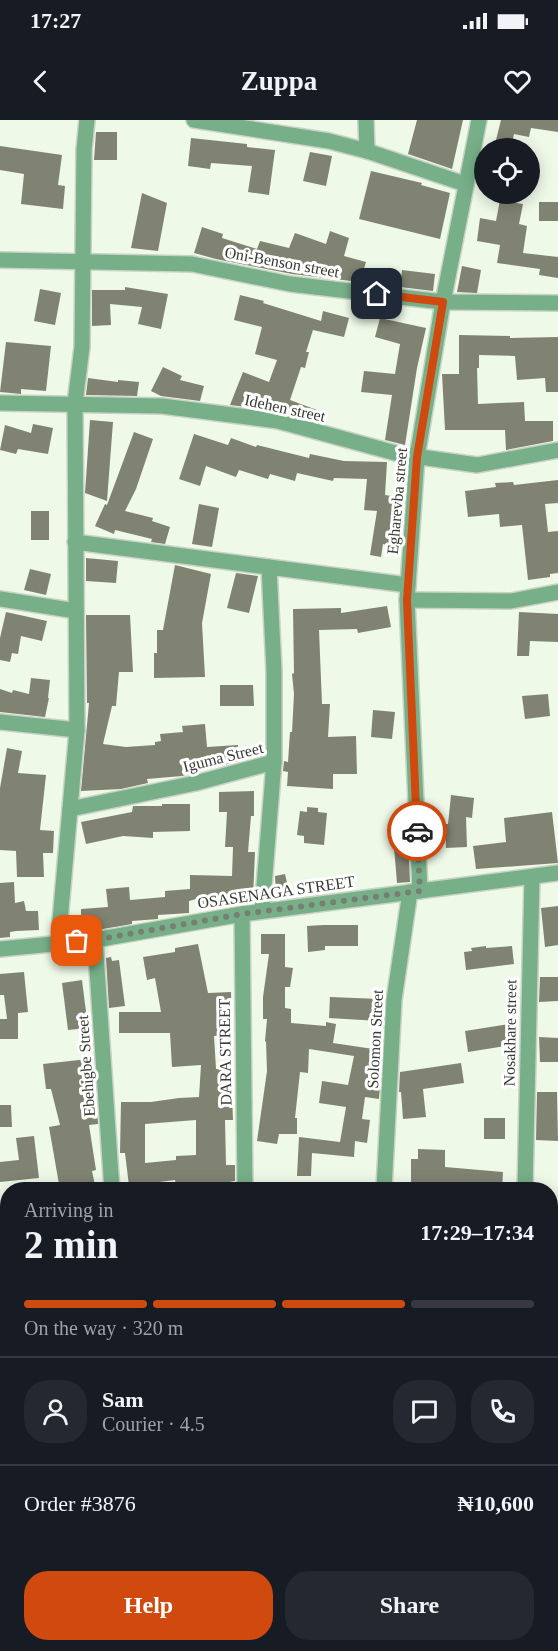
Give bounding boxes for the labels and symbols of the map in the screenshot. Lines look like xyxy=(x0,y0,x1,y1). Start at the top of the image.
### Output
street label: Oni-Benson street xyxy=(223,244,341,281)
pin xyxy=(351,268,402,319)
street label: Idehen street xyxy=(243,391,327,425)
street label: Egharevba street xyxy=(384,446,411,555)
street label: Iguma Street xyxy=(181,739,266,776)
courier xyxy=(387,801,447,861)
street label: OSASENAGA STREET xyxy=(196,873,356,911)
pin xyxy=(51,915,102,966)
street label: Nosakhare street xyxy=(501,979,519,1087)
street label: Solomon Street xyxy=(364,989,386,1089)
street label: DARA STREET xyxy=(216,998,234,1106)
street label: Ebehigbe Street xyxy=(74,1014,99,1117)

